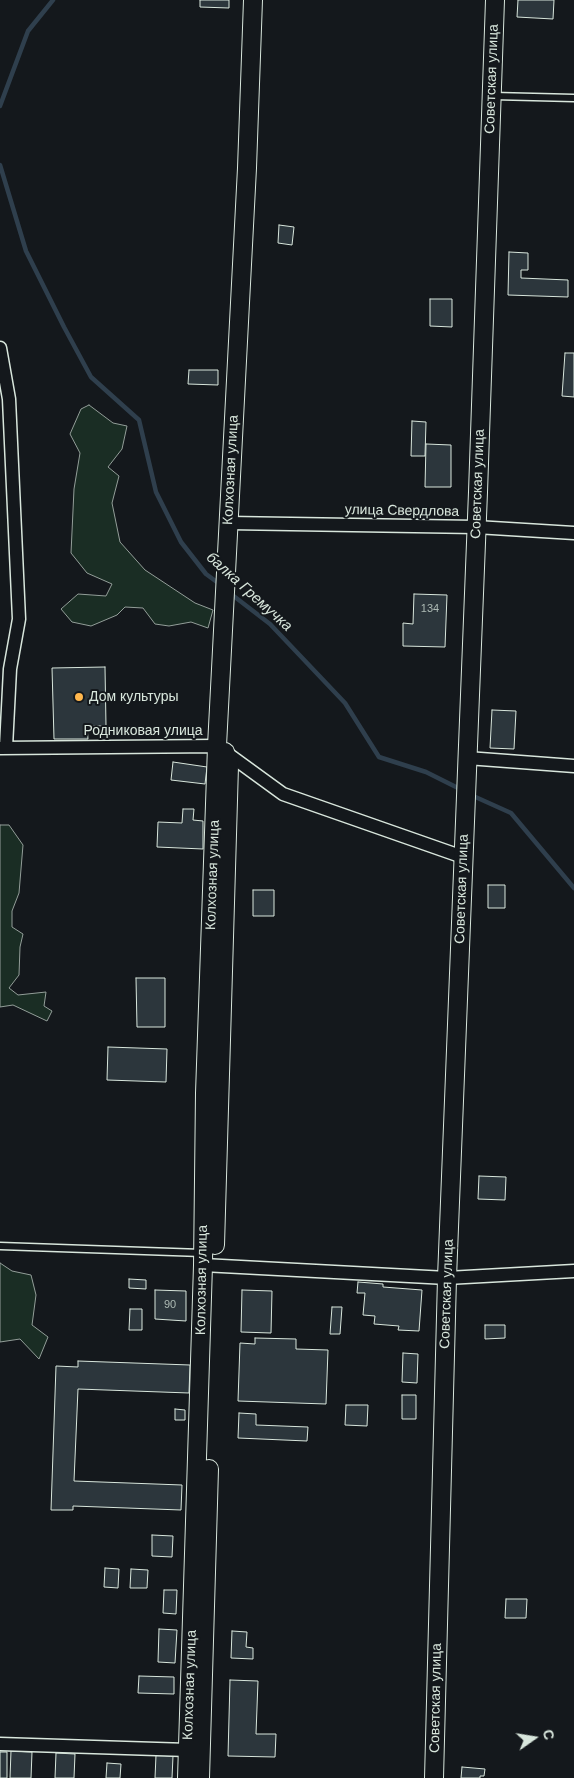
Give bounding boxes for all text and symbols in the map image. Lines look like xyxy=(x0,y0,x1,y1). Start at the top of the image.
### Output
street label: Советская улица xyxy=(482,24,502,134)
street label: Колхозная улица xyxy=(220,415,242,525)
street label: Советская улица xyxy=(468,429,488,539)
street label: улица Свердлова xyxy=(345,502,459,520)
water label: балка Гремучка xyxy=(202,549,296,635)
house number: 134 xyxy=(421,602,439,616)
place label: Дом культуры xyxy=(89,689,179,705)
marker: Дом культуры xyxy=(73,691,85,703)
street label: Родниковая улица xyxy=(83,723,203,739)
street label: Колхозная улица xyxy=(203,820,223,930)
street label: Советская улица xyxy=(452,834,472,944)
street label: Колхозная улица xyxy=(193,1225,211,1335)
street label: Советская улица xyxy=(437,1239,457,1349)
house number: 90 xyxy=(164,1298,176,1312)
street label: Колхозная улица xyxy=(180,1630,200,1740)
street label: Советская улица xyxy=(427,1643,445,1753)
north arrow xyxy=(509,1713,559,1763)
text: С xyxy=(540,1728,558,1741)

